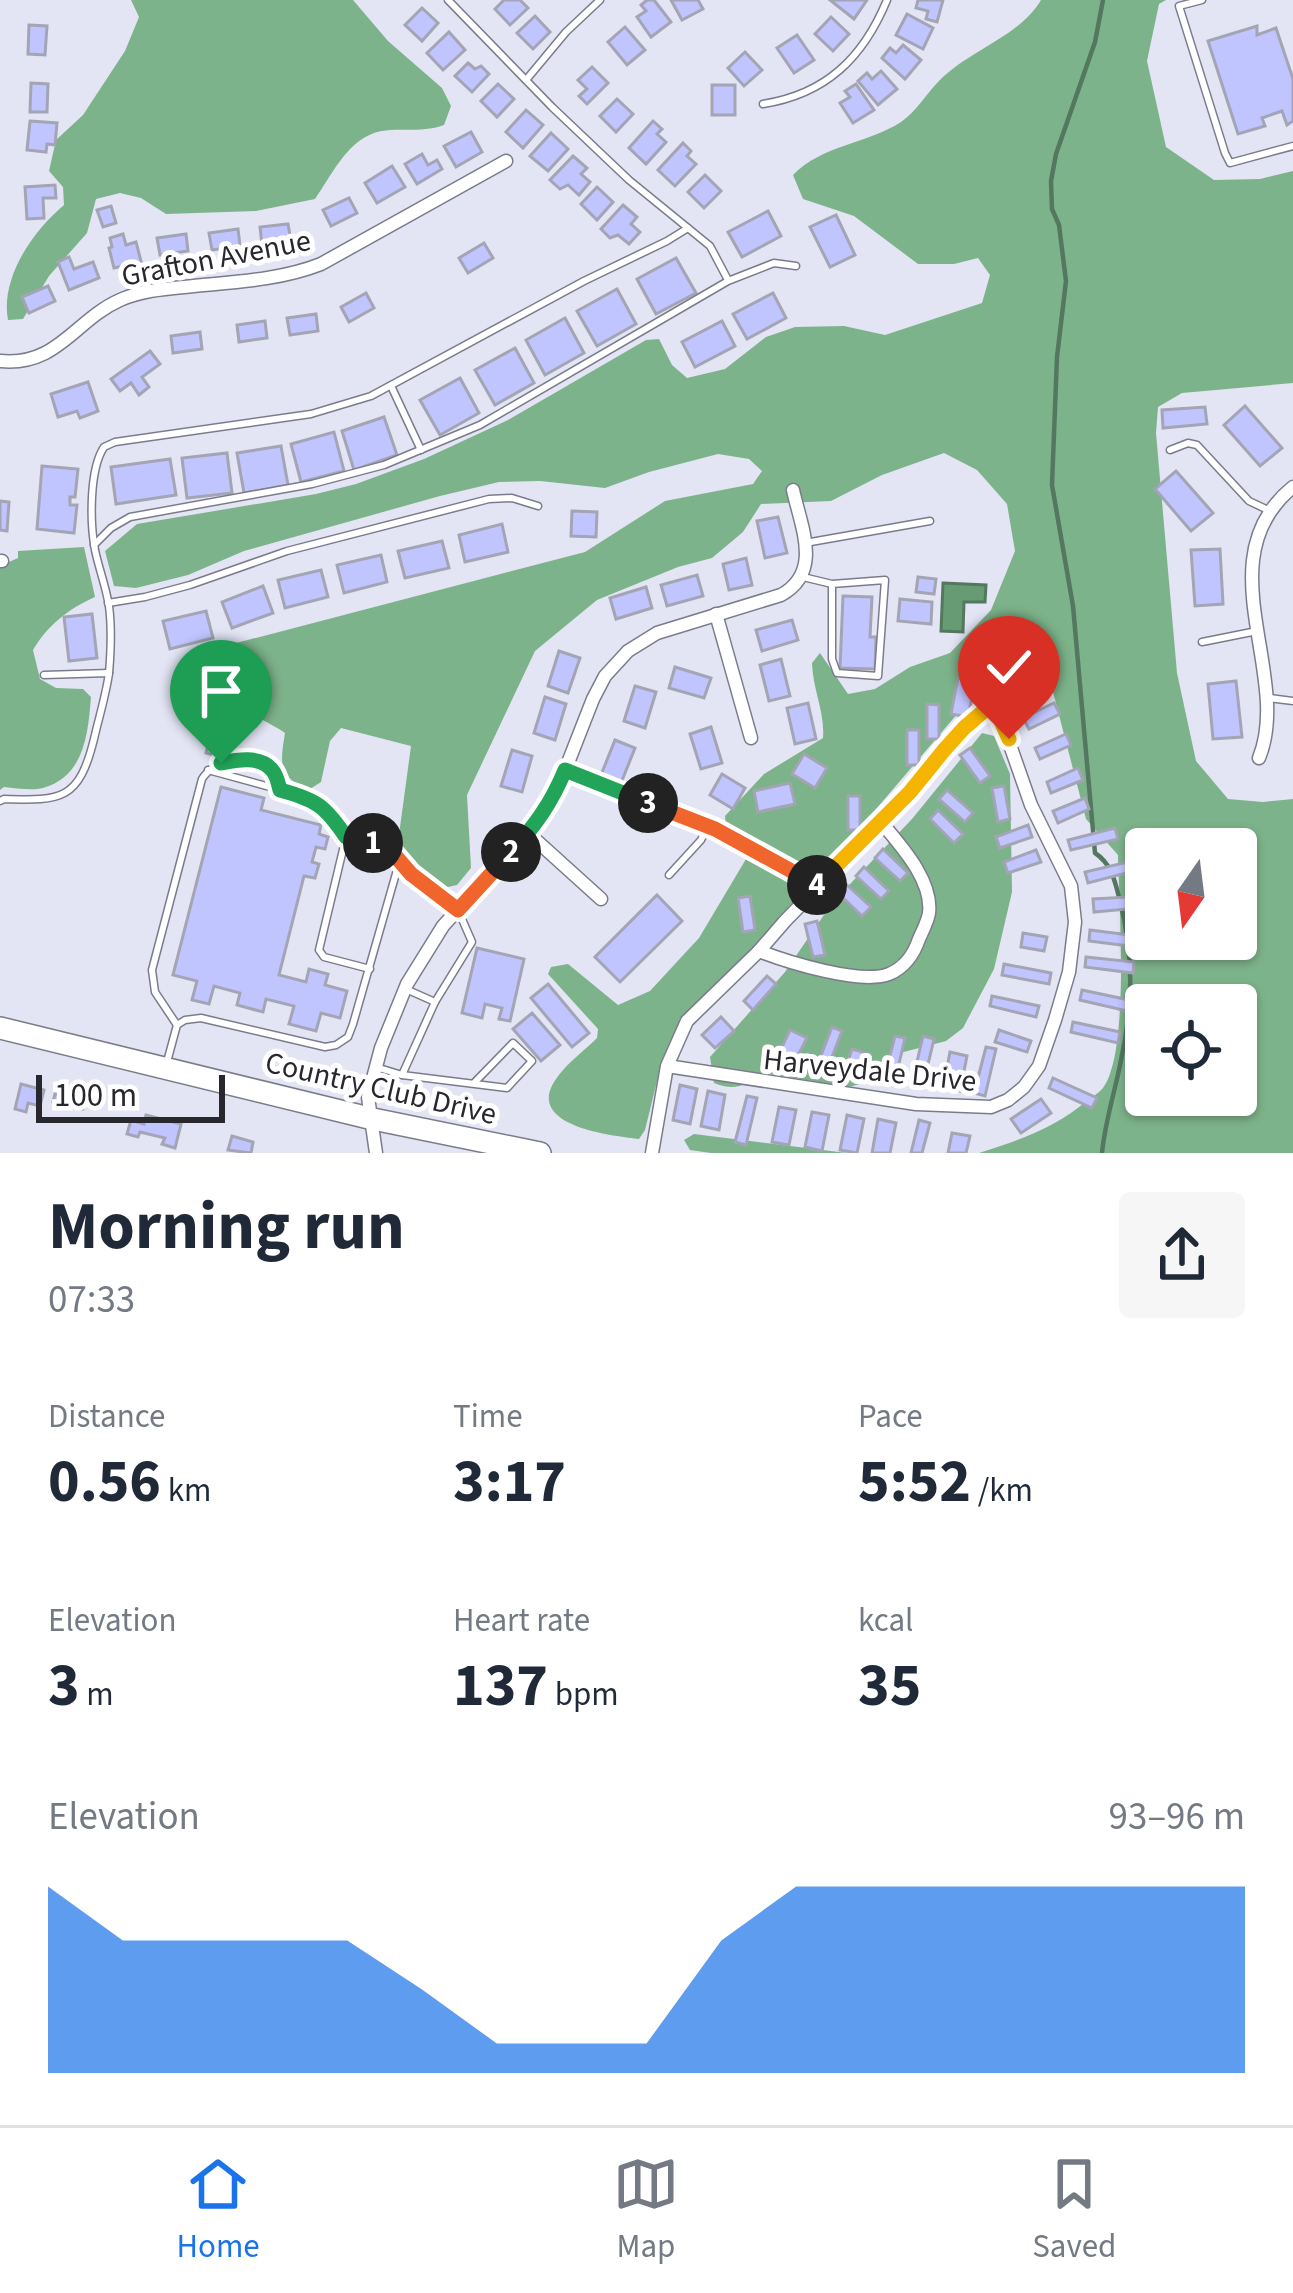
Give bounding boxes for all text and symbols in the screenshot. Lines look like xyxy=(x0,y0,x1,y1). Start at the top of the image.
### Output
street label: Grafton Avenue xyxy=(118,219,314,298)
pin xyxy=(958,616,1060,739)
icon: check xyxy=(976,634,1042,700)
pin xyxy=(170,640,272,763)
icon: arrive xyxy=(188,658,254,724)
pin: 3 xyxy=(618,773,678,833)
text: 3 xyxy=(639,779,657,826)
pin: 1 xyxy=(343,813,403,873)
text: 1 xyxy=(364,819,382,866)
pin: 2 xyxy=(481,822,541,882)
text: 2 xyxy=(502,828,520,875)
north arrow xyxy=(1125,828,1257,960)
map controls xyxy=(1125,828,1257,1116)
pin: 4 xyxy=(787,855,847,915)
text: 4 xyxy=(808,861,826,908)
button: locate xyxy=(1125,984,1257,1116)
street label: Harveydale Drive xyxy=(761,1038,979,1103)
street label: Country Club Drive xyxy=(261,1041,501,1136)
scale bar xyxy=(36,1069,225,1122)
text: 100 m xyxy=(54,1072,137,1119)
text: Morning run xyxy=(48,1180,405,1274)
button: share xyxy=(1119,1192,1245,1318)
text: 07:33 xyxy=(48,1272,135,1328)
text: Distance xyxy=(48,1393,165,1440)
text: Time xyxy=(453,1393,523,1440)
text: Pace xyxy=(858,1393,923,1440)
text: 0.56 xyxy=(48,1440,161,1525)
text: 3:17 xyxy=(453,1440,566,1525)
text: 5:52 xyxy=(858,1440,971,1525)
text: km xyxy=(161,1467,211,1514)
text: /km xyxy=(971,1467,1033,1514)
text: Elevation xyxy=(48,1597,177,1644)
text: Heart rate xyxy=(453,1597,590,1644)
text: kcal xyxy=(858,1597,914,1644)
text: 3 xyxy=(48,1644,80,1729)
text: 137 xyxy=(453,1644,548,1729)
text: 35 xyxy=(858,1644,921,1729)
text: m xyxy=(80,1671,114,1718)
text: bpm xyxy=(548,1671,619,1718)
text: Elevation xyxy=(48,1789,200,1845)
text: 93–96 m xyxy=(1109,1789,1245,1845)
tab: Home xyxy=(177,2151,260,2270)
tab: Map xyxy=(613,2151,679,2270)
tab: Saved xyxy=(1032,2151,1116,2270)

